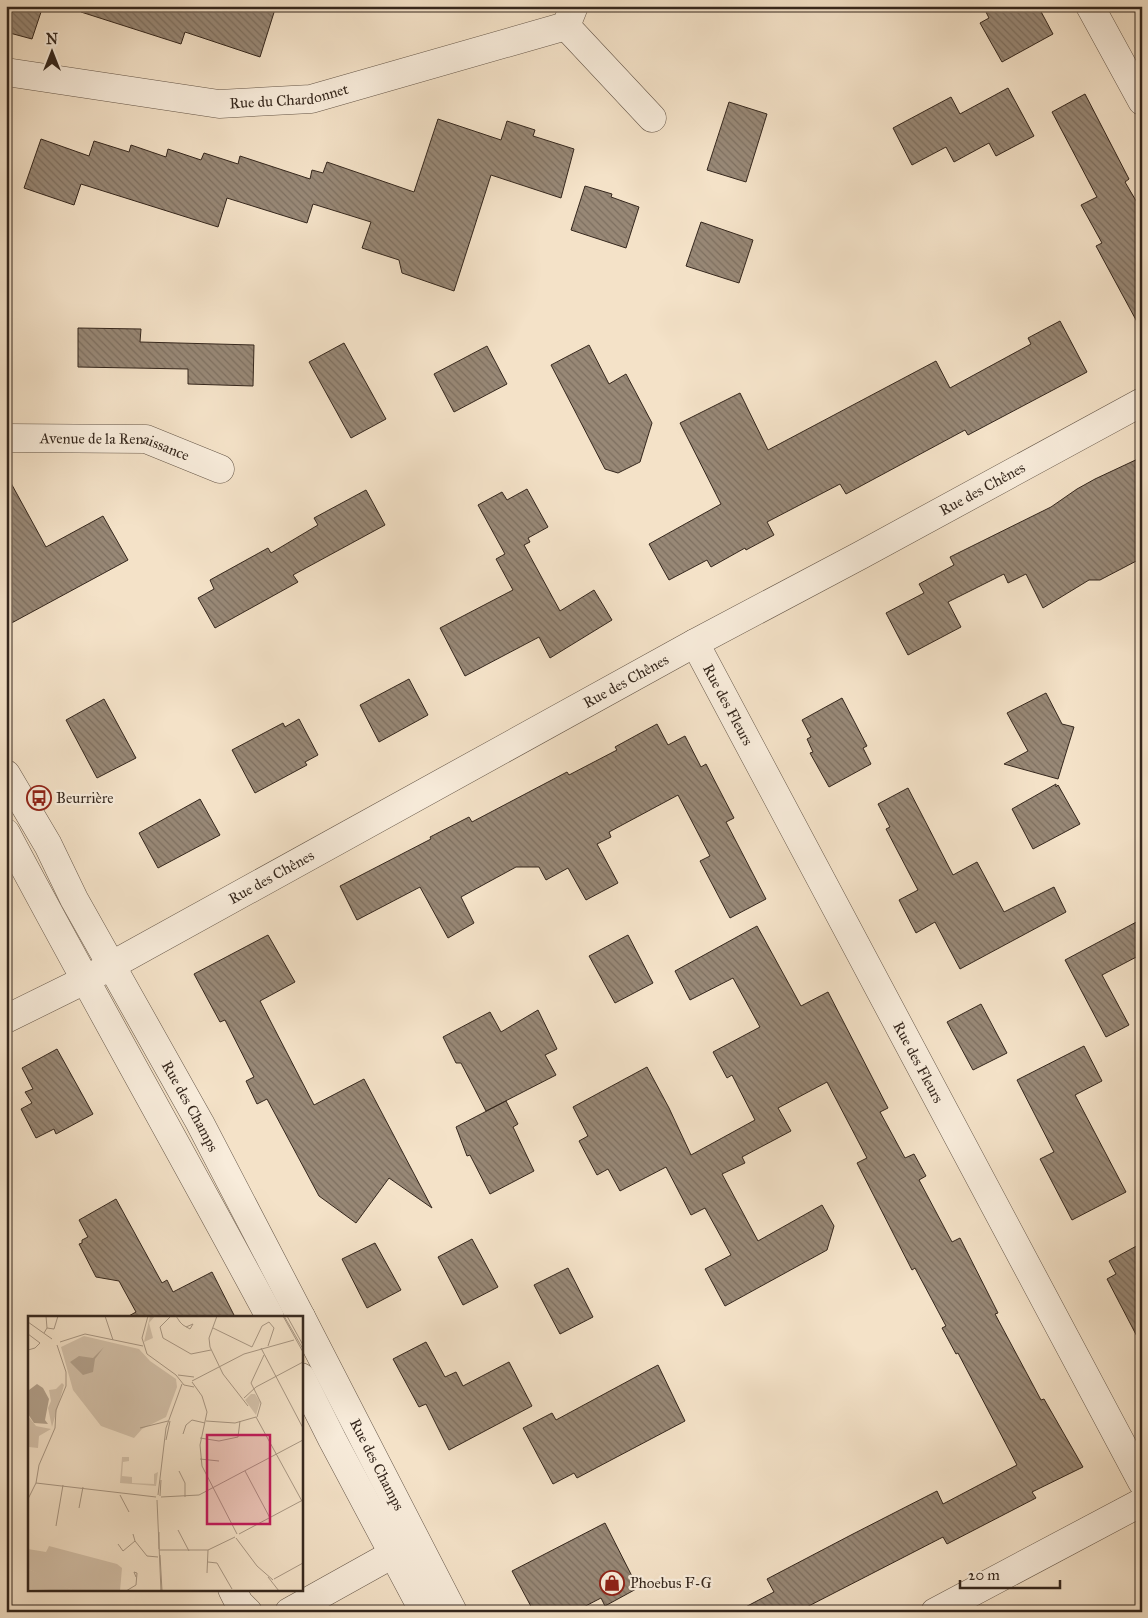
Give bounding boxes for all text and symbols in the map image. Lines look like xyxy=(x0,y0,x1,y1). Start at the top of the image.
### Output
north arrow xyxy=(28,28,78,78)
text: N xyxy=(46,31,58,48)
street label: Rue du Chardonnet xyxy=(229,80,351,112)
street label: Avenue de la Renaissance xyxy=(39,429,192,465)
street label: Rue des Chênes xyxy=(936,458,1028,520)
street label: Rue des Chênes xyxy=(580,650,672,712)
street label: Rue des Fleurs xyxy=(699,661,757,749)
bus stop icon: Beurrière xyxy=(26,785,52,811)
place label: Beurrière xyxy=(56,789,113,807)
street label: Rue des Chênes xyxy=(225,846,317,908)
street label: Rue des Fleurs xyxy=(889,1018,947,1106)
street label: Rue des Champs xyxy=(158,1058,222,1155)
inset map xyxy=(28,1316,302,1590)
street label: Rue des Champs xyxy=(346,1416,408,1514)
scale bar xyxy=(960,1558,1060,1590)
text: 20 m xyxy=(968,1566,1000,1584)
shop icon: Phoebus F-G xyxy=(599,1570,625,1596)
place label: Phoebus F-G xyxy=(630,1574,712,1592)

